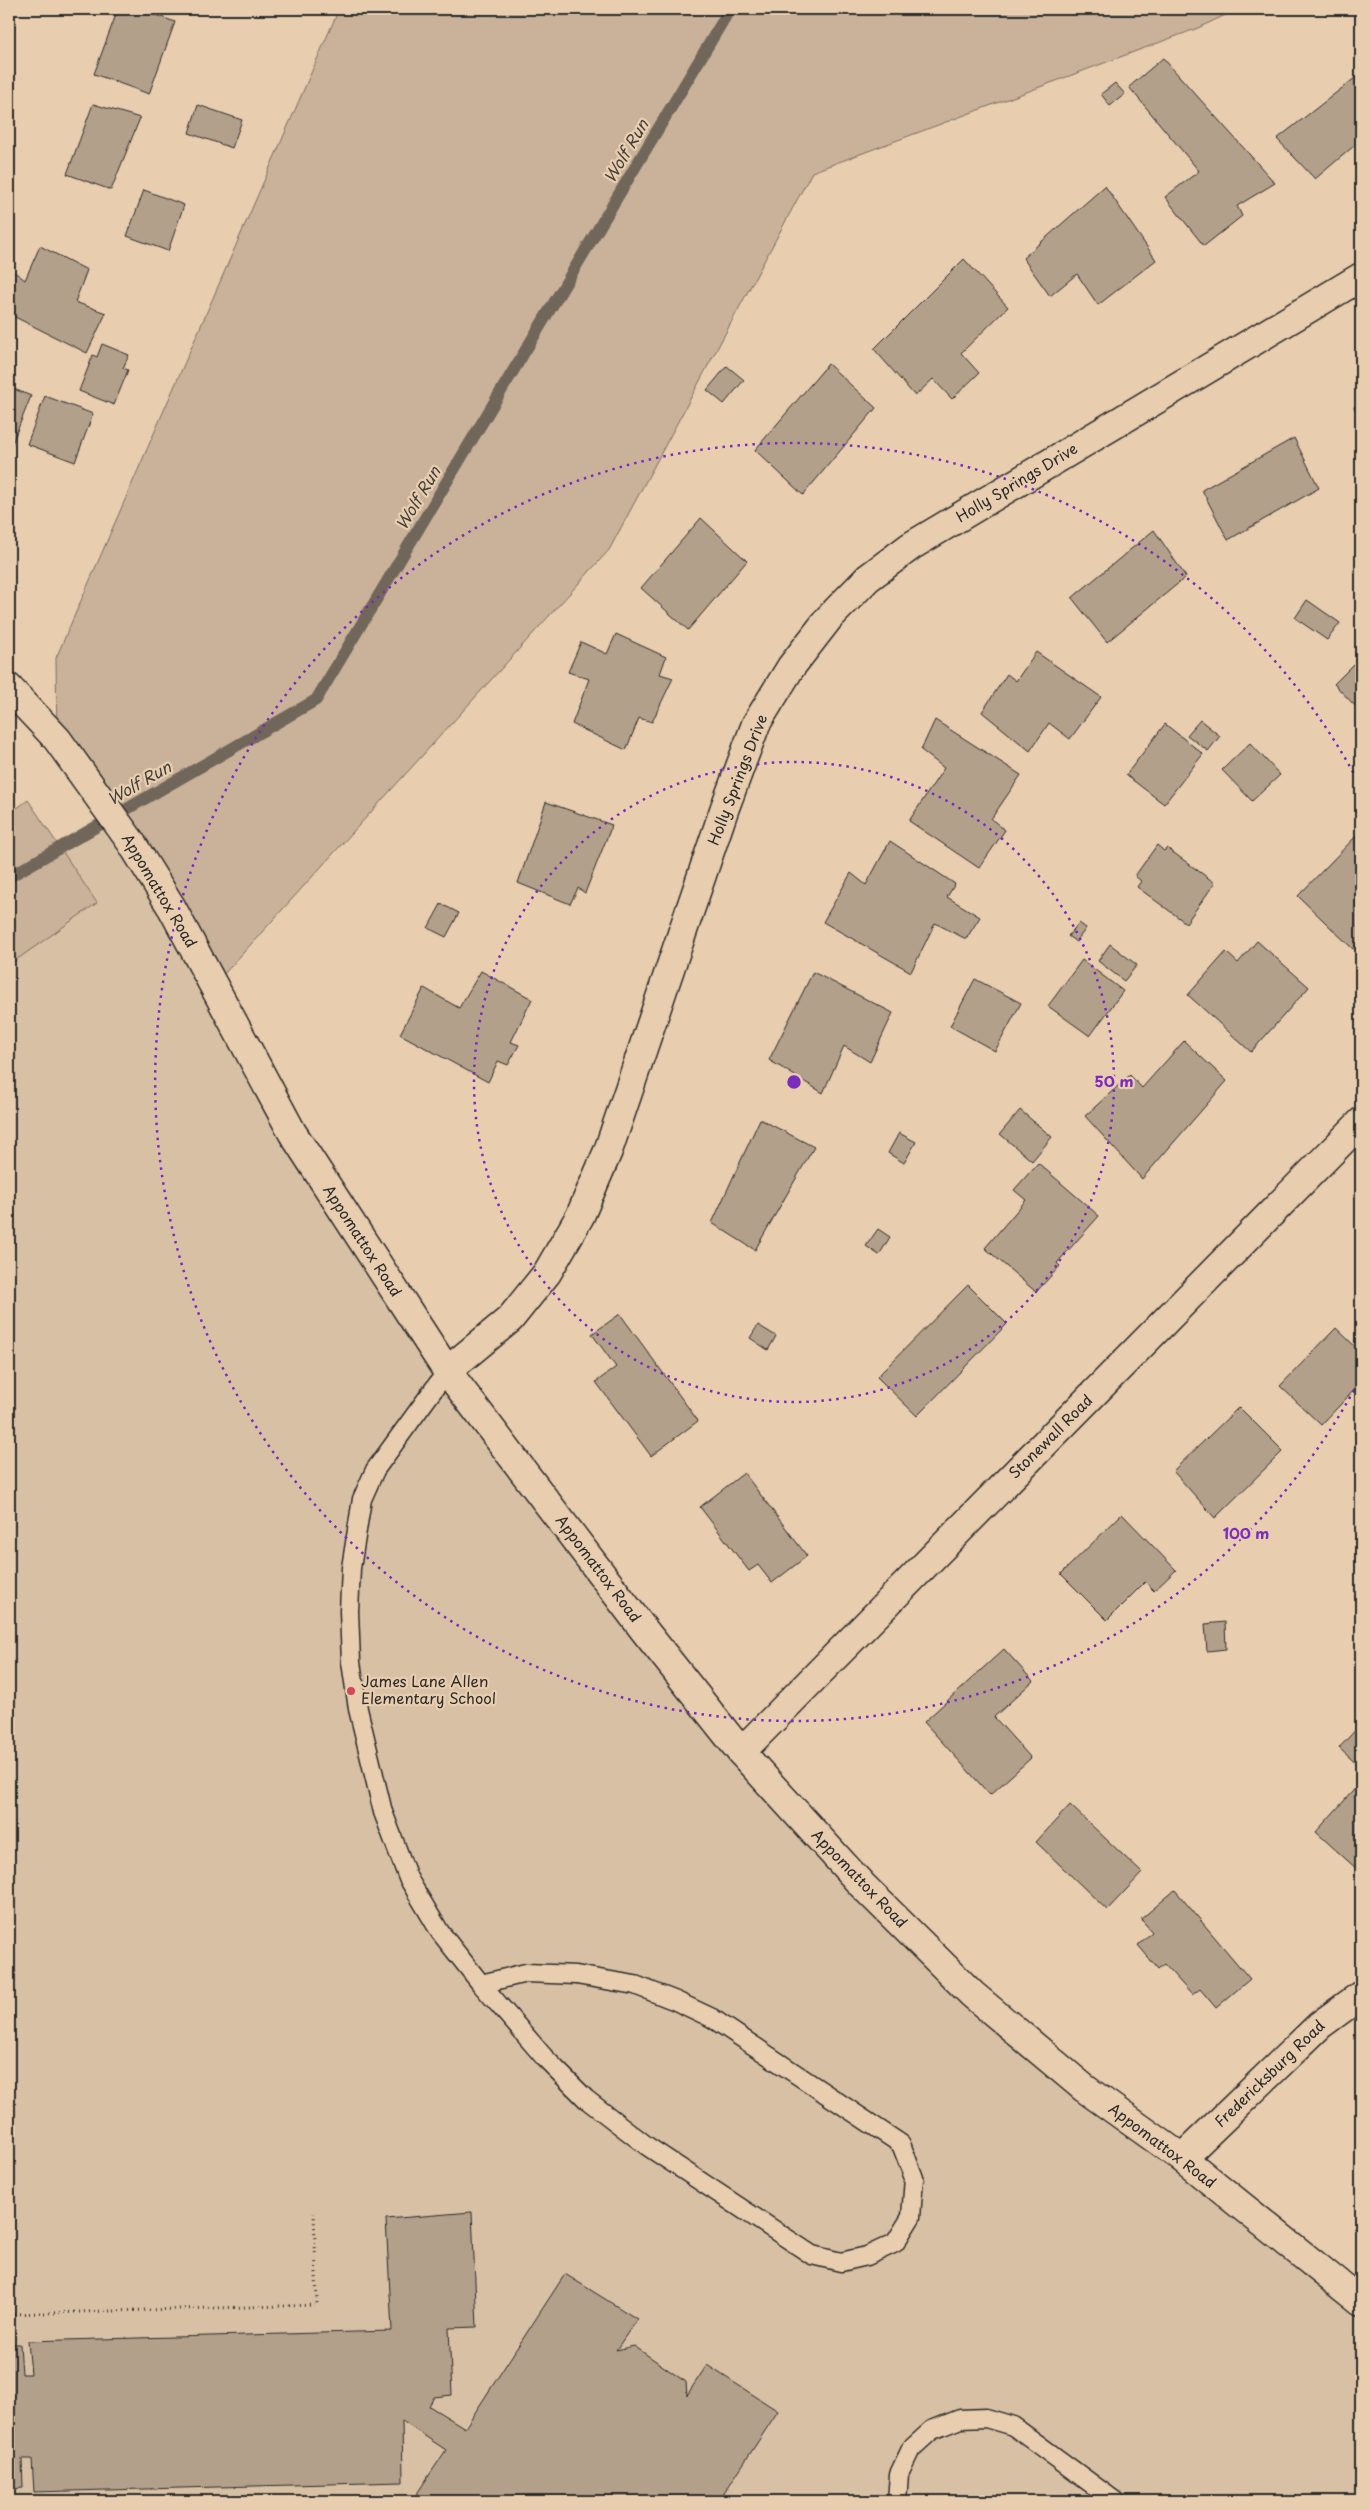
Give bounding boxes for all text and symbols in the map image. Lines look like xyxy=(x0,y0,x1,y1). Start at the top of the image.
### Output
water label: Wolf Run xyxy=(597,113,654,187)
street label: Holly Springs Drive xyxy=(951,436,1082,527)
water label: Wolf Run xyxy=(389,460,446,534)
street label: Holly Springs Drive xyxy=(701,711,772,848)
water label: Wolf Run xyxy=(102,753,176,810)
street label: Appomattox Road xyxy=(117,829,204,952)
text: 50 m xyxy=(1095,1069,1133,1092)
centre of rings xyxy=(785,1073,803,1091)
street label: Appomattox Road xyxy=(318,1180,408,1301)
street label: Stonewall Road xyxy=(1003,1389,1097,1483)
street label: Appomattox Road xyxy=(551,1509,647,1627)
text: 100 m xyxy=(1223,1521,1269,1544)
place label: James Lane Allen Elementary School xyxy=(361,1669,496,1709)
marker: James Lane Allen Elementary School xyxy=(345,1685,357,1697)
street label: Appomattox Road xyxy=(807,1823,913,1933)
street label: Fredericksburg Road xyxy=(1208,2014,1330,2132)
street label: Appomattox Road xyxy=(1104,2097,1222,2193)

